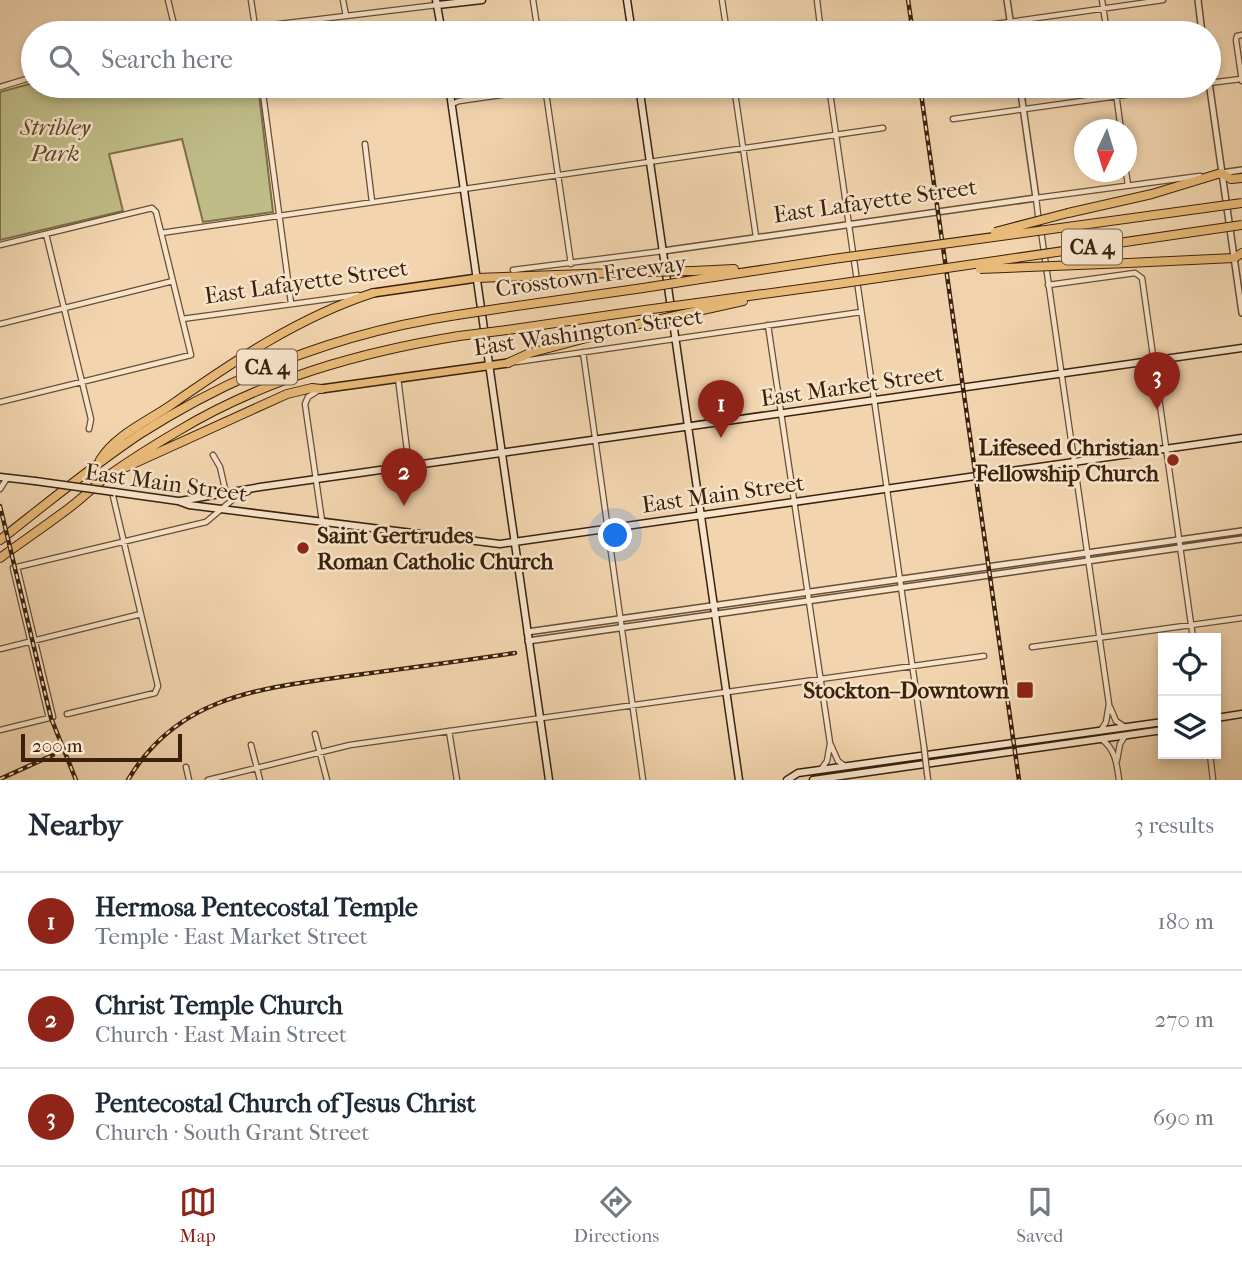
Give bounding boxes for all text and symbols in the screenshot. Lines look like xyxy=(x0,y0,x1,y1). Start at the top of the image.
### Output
search box xyxy=(21,21,1221,98)
icon: search xyxy=(45,41,83,79)
text: Search here xyxy=(101,44,233,75)
park label: Stribley Park xyxy=(19,114,91,167)
north arrow xyxy=(1074,119,1137,182)
street label: East Lafayette Street xyxy=(771,173,979,229)
road number: CA 4 xyxy=(1062,230,1122,264)
street label: Crosstown Freeway xyxy=(494,249,689,303)
street label: East Lafayette Street xyxy=(202,254,410,310)
street label: East Washington Street xyxy=(472,303,704,361)
road number: CA 4 xyxy=(237,350,297,384)
pin: 3 xyxy=(1134,352,1180,410)
street label: East Market Street xyxy=(759,360,945,412)
pin: 1 xyxy=(698,380,744,438)
place label: Lifeseed Christian Fellowship Church xyxy=(974,434,1160,487)
pin: 2 xyxy=(381,448,427,506)
marker: Lifeseed Christian Fellowship Church xyxy=(1165,452,1181,468)
street label: East Main Street xyxy=(83,458,249,508)
street label: East Main Street xyxy=(640,469,806,519)
your location xyxy=(598,518,632,552)
place label: Saint Gertrudes Roman Catholic Church xyxy=(317,522,555,575)
marker: Saint Gertrudes Roman Catholic Church xyxy=(295,540,311,556)
map controls xyxy=(1158,633,1221,759)
button: locate xyxy=(1158,633,1221,696)
place label: Stockton–Downtown xyxy=(803,677,1010,704)
marker: Stockton–Downtown xyxy=(1015,680,1035,700)
button: layers xyxy=(1158,696,1221,759)
scale bar xyxy=(21,731,182,763)
text: 200 m xyxy=(32,735,83,757)
text: Nearby xyxy=(28,808,123,843)
text: 3 results xyxy=(1134,812,1214,839)
text: Hermosa Pentecostal Temple xyxy=(95,892,418,923)
text: 1 xyxy=(47,908,55,935)
text: 180 m xyxy=(1157,908,1214,935)
text: Temple · East Market Street xyxy=(95,923,368,950)
text: Christ Temple Church xyxy=(95,990,343,1021)
text: 2 xyxy=(45,1006,57,1033)
text: 270 m xyxy=(1154,1006,1214,1033)
text: Church · East Main Street xyxy=(95,1021,347,1048)
text: Pentecostal Church of Jesus Christ xyxy=(95,1088,476,1119)
text: 3 xyxy=(46,1104,56,1131)
text: 690 m xyxy=(1153,1104,1214,1131)
text: Church · South Grant Street xyxy=(95,1119,369,1146)
tab: Map xyxy=(179,1183,217,1247)
tab: Directions xyxy=(574,1183,659,1247)
tab: Saved xyxy=(1016,1183,1063,1247)

